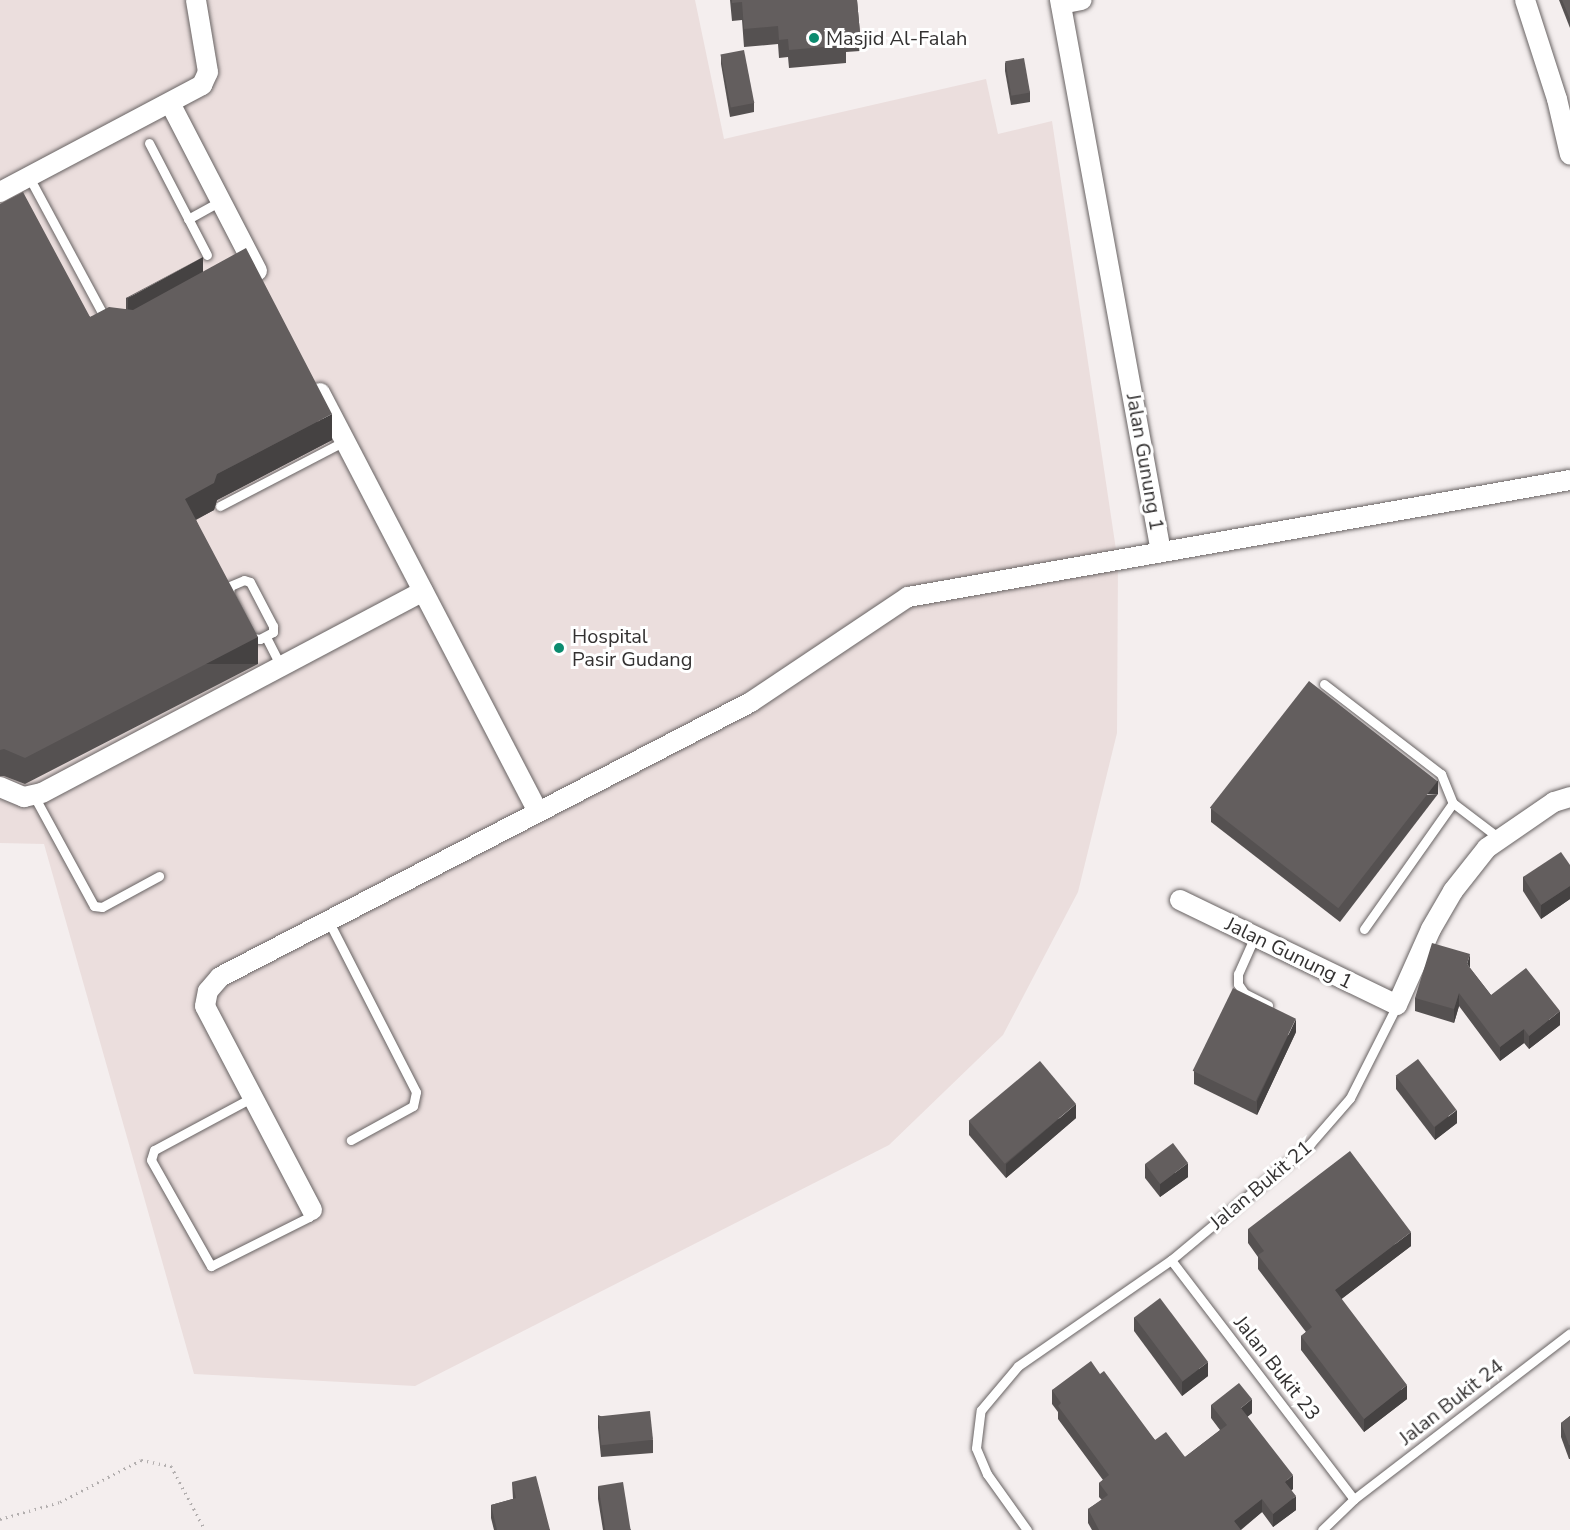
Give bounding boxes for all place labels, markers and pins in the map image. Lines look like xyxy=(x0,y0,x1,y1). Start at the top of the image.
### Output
place label: Masjid Al-Falah xyxy=(826,26,967,50)
marker: Masjid Al-Falah xyxy=(807,31,821,45)
place label: Hospital Pasir Gudang xyxy=(572,624,692,671)
marker: Hospital Pasir Gudang xyxy=(550,639,568,657)

